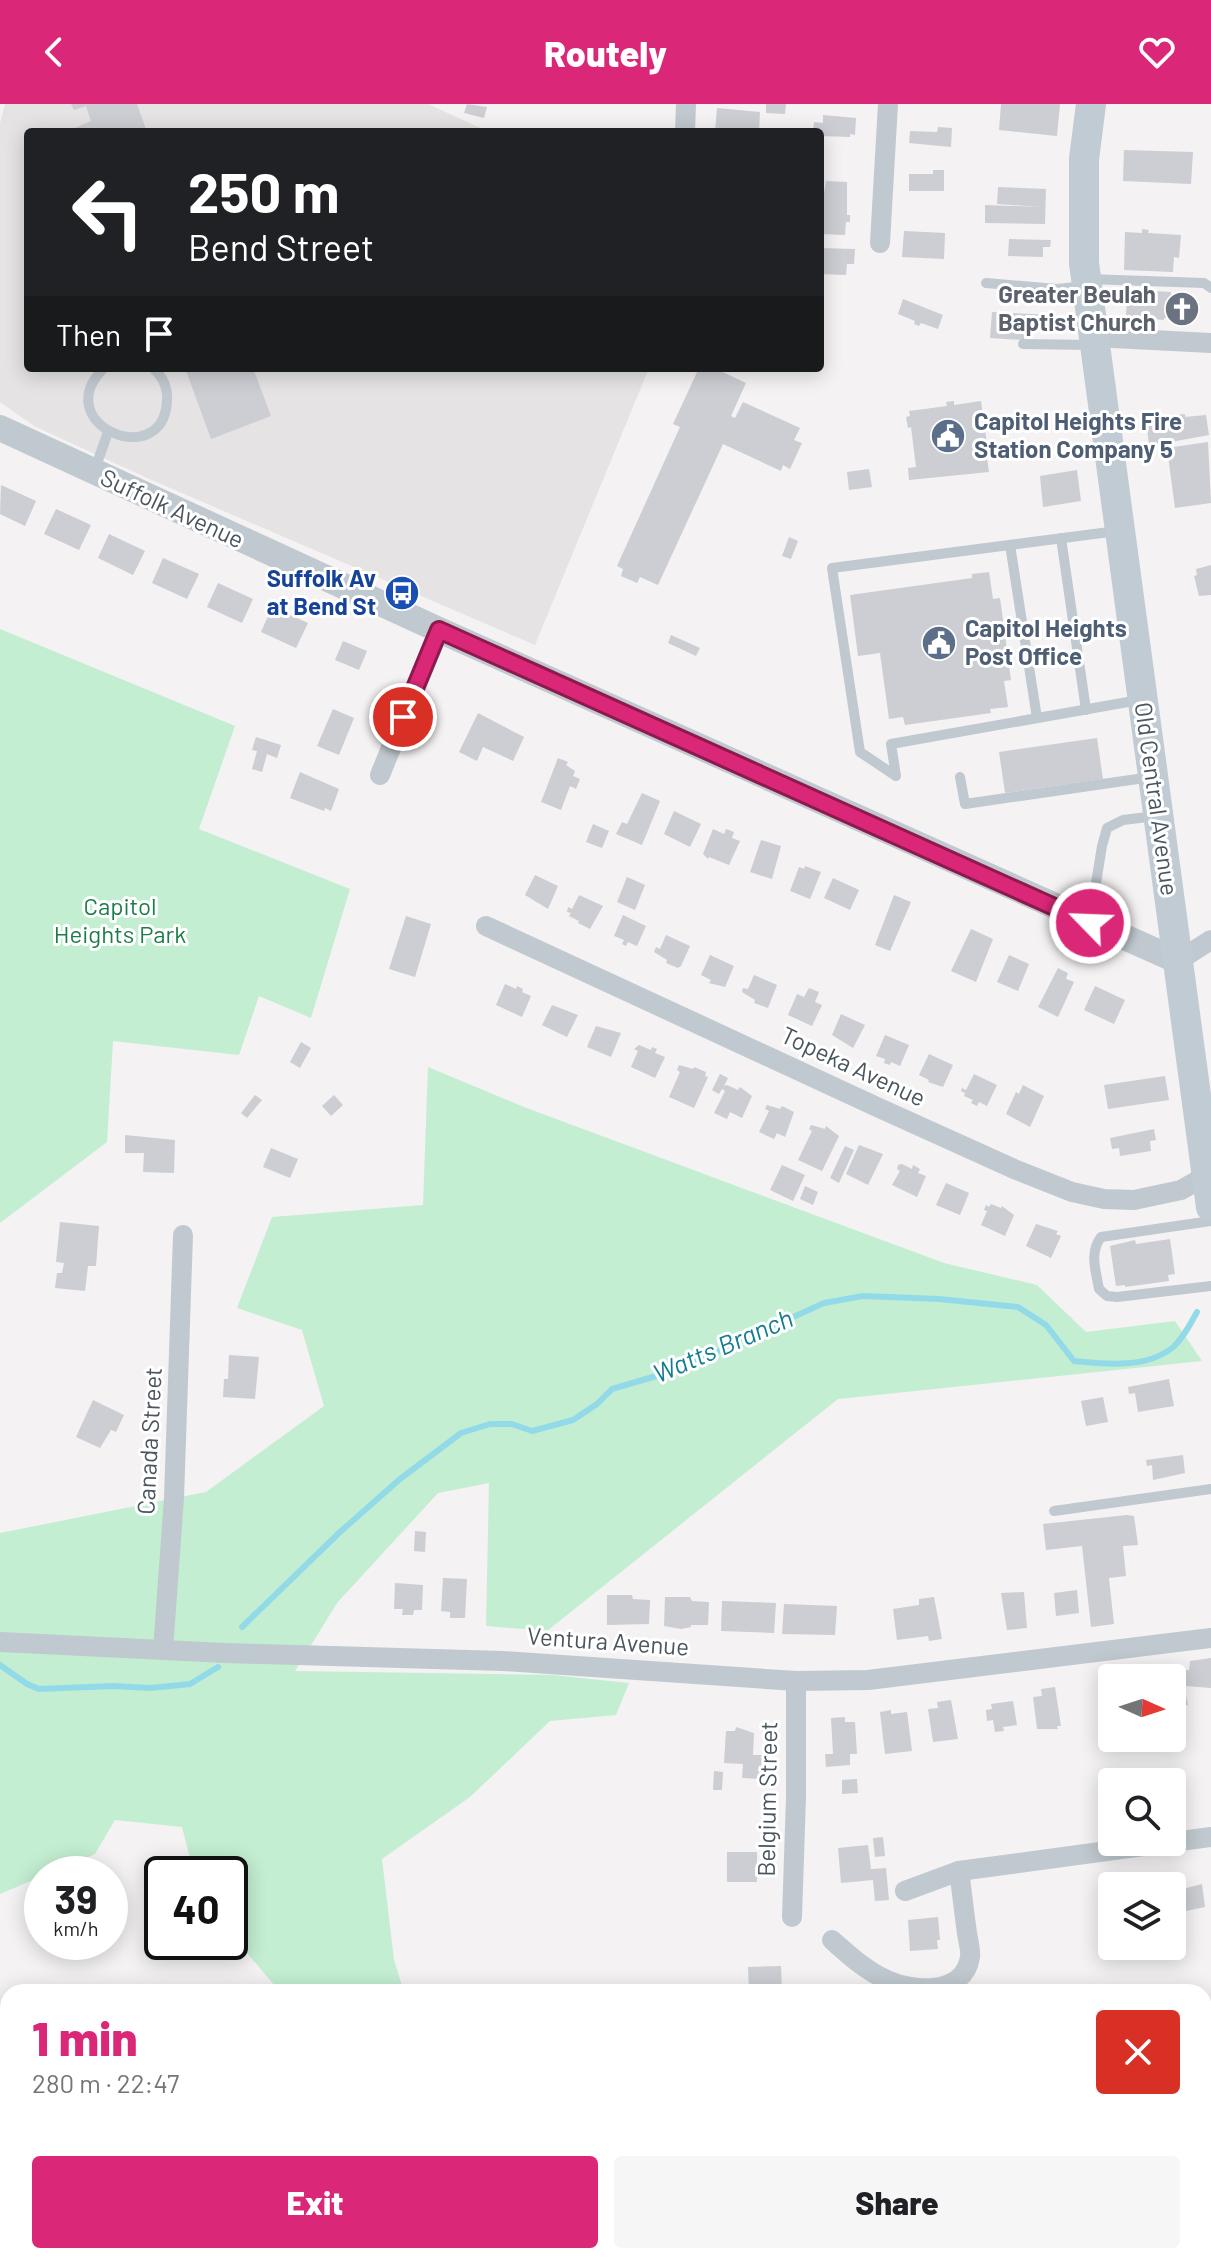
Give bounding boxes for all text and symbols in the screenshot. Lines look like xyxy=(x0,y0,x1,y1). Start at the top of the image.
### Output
icon: back xyxy=(32,30,76,74)
icon: heart xyxy=(1135,30,1179,74)
text: Routely xyxy=(544,31,667,74)
text: 250 m xyxy=(188,157,339,224)
icon: left xyxy=(56,160,160,264)
text: Bend Street xyxy=(188,225,374,268)
place label: Greater Beulah Baptist Church xyxy=(998,279,1156,336)
church icon: Greater Beulah Baptist Church xyxy=(1163,290,1201,328)
icon: arrive xyxy=(137,312,181,356)
text: Then xyxy=(56,316,121,352)
place label: Capitol Heights Fire Station Company 5 xyxy=(974,406,1182,463)
public building icon: Capitol Heights Fire Station Company 5 xyxy=(929,417,967,455)
street label: Suffolk Avenue xyxy=(96,462,249,553)
place label: Suffolk Av at Bend St xyxy=(267,563,376,620)
bus stop icon: Suffolk Av at Bend St xyxy=(383,574,421,612)
place label: Capitol Heights Post Office xyxy=(965,613,1127,670)
public building icon: Capitol Heights Post Office xyxy=(920,624,958,662)
pin xyxy=(369,683,437,751)
icon: arrive xyxy=(381,695,425,739)
street label: Old Central Avenue xyxy=(1130,700,1185,897)
position arrow xyxy=(1048,881,1132,965)
park label: Capitol Heights Park xyxy=(54,891,186,948)
street label: Topeka Avenue xyxy=(777,1020,930,1112)
water label: Watts Branch xyxy=(648,1301,797,1388)
street label: Canada Street xyxy=(130,1366,167,1515)
street label: Ventura Avenue xyxy=(526,1620,690,1661)
north arrow xyxy=(1098,1664,1186,1752)
map controls xyxy=(1098,1664,1186,1960)
street label: Belgium Street xyxy=(751,1721,782,1877)
button: search xyxy=(1098,1768,1186,1856)
speed limit sign: 40 xyxy=(144,1856,248,1960)
button: layers xyxy=(1098,1872,1186,1960)
text: 39 xyxy=(55,1874,97,1922)
text: km/h xyxy=(53,1916,99,1940)
text: 1 min xyxy=(32,2008,138,2066)
button: close xyxy=(1096,2010,1180,2094)
text: 280 m · 22:47 xyxy=(32,2067,179,2098)
button: Exit xyxy=(32,2156,598,2248)
button: Share xyxy=(614,2156,1180,2248)

